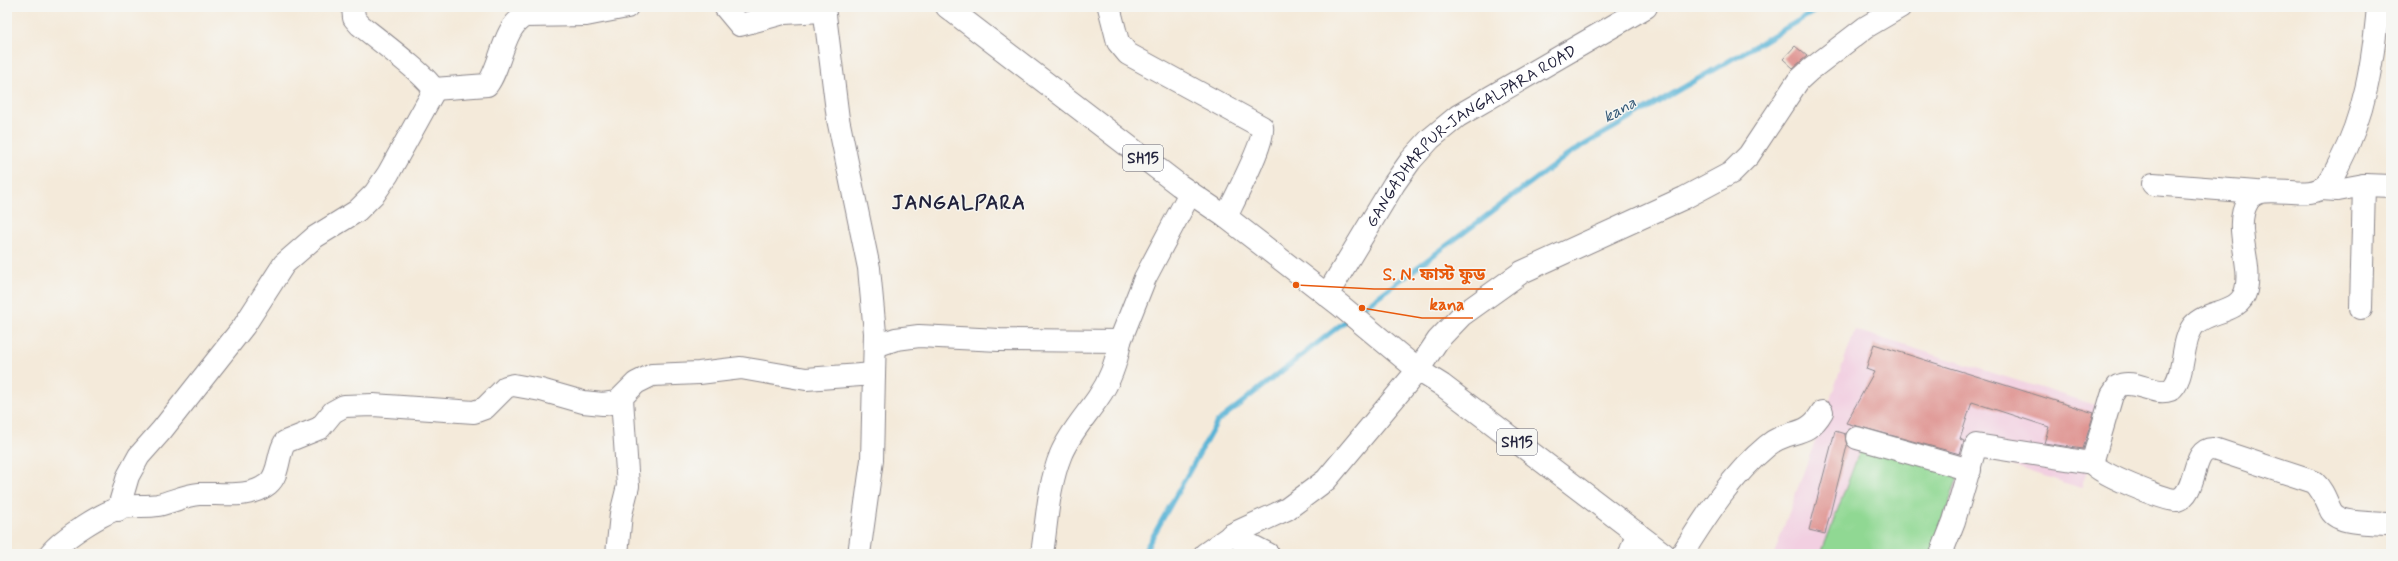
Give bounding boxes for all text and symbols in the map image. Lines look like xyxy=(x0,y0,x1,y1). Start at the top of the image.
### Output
street label: GANGADHARPUR-JANGALPARA ROAD xyxy=(1362,41,1581,231)
water label: kana xyxy=(1599,91,1641,128)
road number: SH15 xyxy=(1123,145,1163,171)
district label: JANGALPARA xyxy=(892,190,1026,217)
callout: S. N. ফাস্ট ফুড xyxy=(1374,260,1493,289)
text: S. N. ফাস্ট ফুড xyxy=(1383,264,1486,286)
callout: kana xyxy=(1422,289,1473,318)
text: kana xyxy=(1430,294,1464,316)
road number: SH15 xyxy=(1497,429,1537,455)

